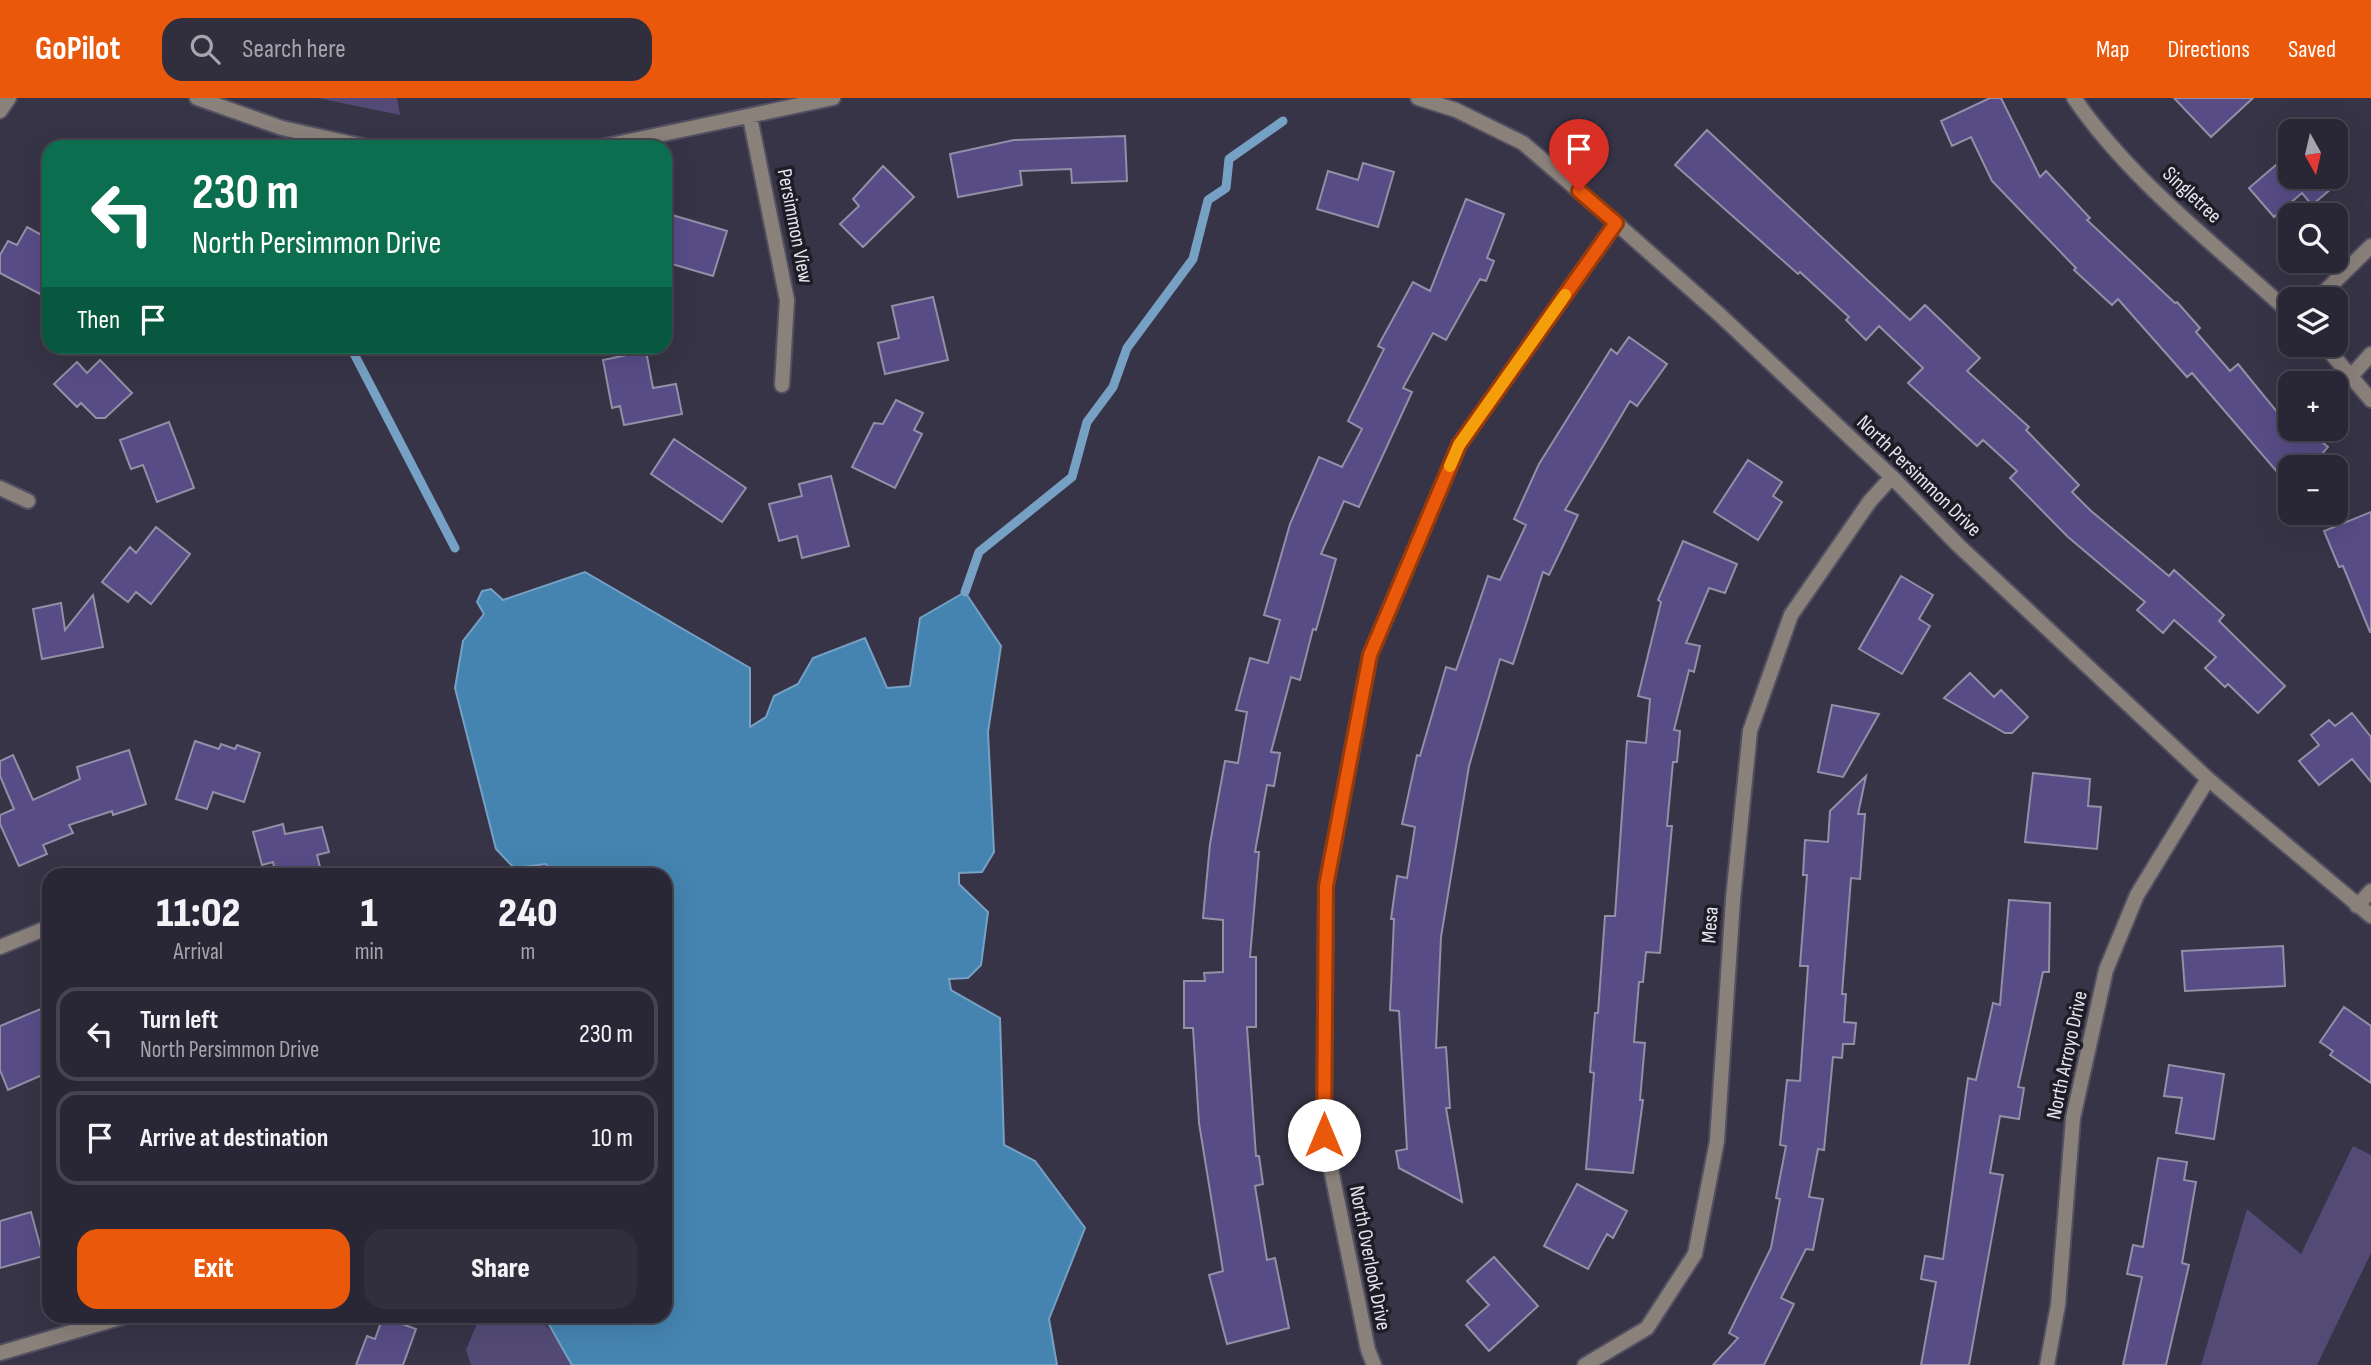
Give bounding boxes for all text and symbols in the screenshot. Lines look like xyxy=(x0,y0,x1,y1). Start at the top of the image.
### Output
search box xyxy=(162,18,652,81)
text: GoPilot xyxy=(35,29,120,69)
icon: search xyxy=(186,30,224,68)
text: Search here xyxy=(242,34,346,65)
text: Map xyxy=(2096,35,2129,64)
text: Directions xyxy=(2167,35,2250,64)
text: Saved xyxy=(2288,35,2336,64)
pin xyxy=(1549,119,1609,191)
north arrow xyxy=(2278,119,2348,189)
map controls xyxy=(2278,119,2348,525)
icon: arrive xyxy=(1560,130,1598,168)
street label: Singletree xyxy=(2157,161,2227,229)
text: 230 m xyxy=(192,164,299,223)
street label: Persimmon View xyxy=(772,167,818,286)
icon: left xyxy=(77,168,168,259)
button: search xyxy=(2278,203,2348,273)
text: North Persimmon Drive xyxy=(192,224,441,263)
button: layers xyxy=(2278,287,2348,357)
icon: arrive xyxy=(134,301,172,339)
text: Then xyxy=(77,305,120,336)
button: + xyxy=(2278,371,2348,441)
street label: North Persimmon Drive xyxy=(1851,410,1987,542)
button: − xyxy=(2278,455,2348,525)
text: 11:02 xyxy=(156,888,240,939)
text: 1 xyxy=(360,888,378,939)
text: 240 xyxy=(498,888,558,939)
street label: Mesa xyxy=(1696,906,1724,944)
text: Arrival xyxy=(174,938,223,966)
text: min xyxy=(355,938,384,966)
text: m xyxy=(520,938,535,966)
street label: North Arroyo Drive xyxy=(2041,988,2093,1122)
text: Turn left xyxy=(140,1005,218,1036)
icon: left xyxy=(81,1015,119,1053)
text: 230 m xyxy=(579,1019,633,1050)
text: North Persimmon Drive xyxy=(140,1036,319,1064)
position arrow xyxy=(1287,1098,1361,1172)
icon: arrive xyxy=(81,1119,119,1157)
text: Arrive at destination xyxy=(140,1123,328,1154)
text: 10 m xyxy=(591,1123,633,1154)
street label: North Overlook Drive xyxy=(1344,1184,1396,1332)
button: Exit xyxy=(77,1229,350,1309)
button: Share xyxy=(364,1229,637,1309)

